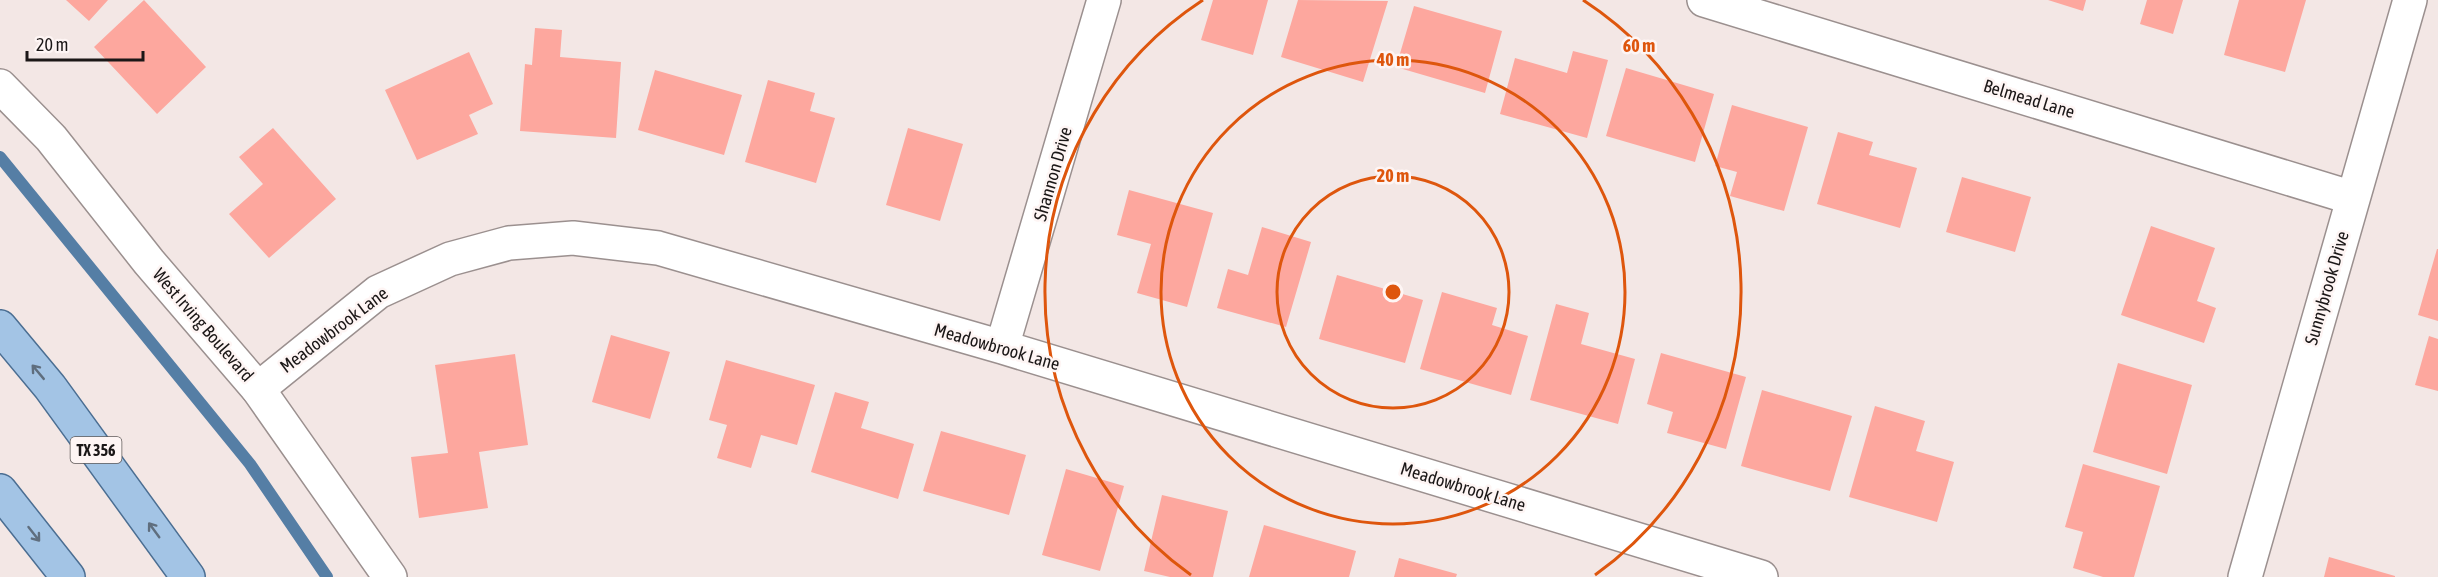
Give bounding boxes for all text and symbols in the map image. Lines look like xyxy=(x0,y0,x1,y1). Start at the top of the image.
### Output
scale bar xyxy=(27,24,142,62)
text: 20 m xyxy=(36,34,68,55)
text: 60 m xyxy=(1623,35,1655,56)
text: 40 m xyxy=(1376,49,1409,70)
street label: Belmead Lane xyxy=(1981,75,2077,122)
street label: Shannon Drive xyxy=(1029,124,1076,223)
text: 20 m xyxy=(1377,165,1409,186)
street label: Sunnybrook Drive xyxy=(2300,229,2353,347)
street label: West Irving Boulevard xyxy=(149,264,258,385)
street label: Meadowbrook Lane xyxy=(276,282,392,377)
centre of rings xyxy=(1383,282,1403,302)
street label: Meadowbrook Lane xyxy=(932,319,1062,374)
one-way arrow xyxy=(31,365,45,380)
road number: TX 356 xyxy=(70,437,122,463)
street label: Meadowbrook Lane xyxy=(1398,458,1528,516)
one-way arrow xyxy=(147,522,160,538)
one-way arrow xyxy=(27,526,40,542)

